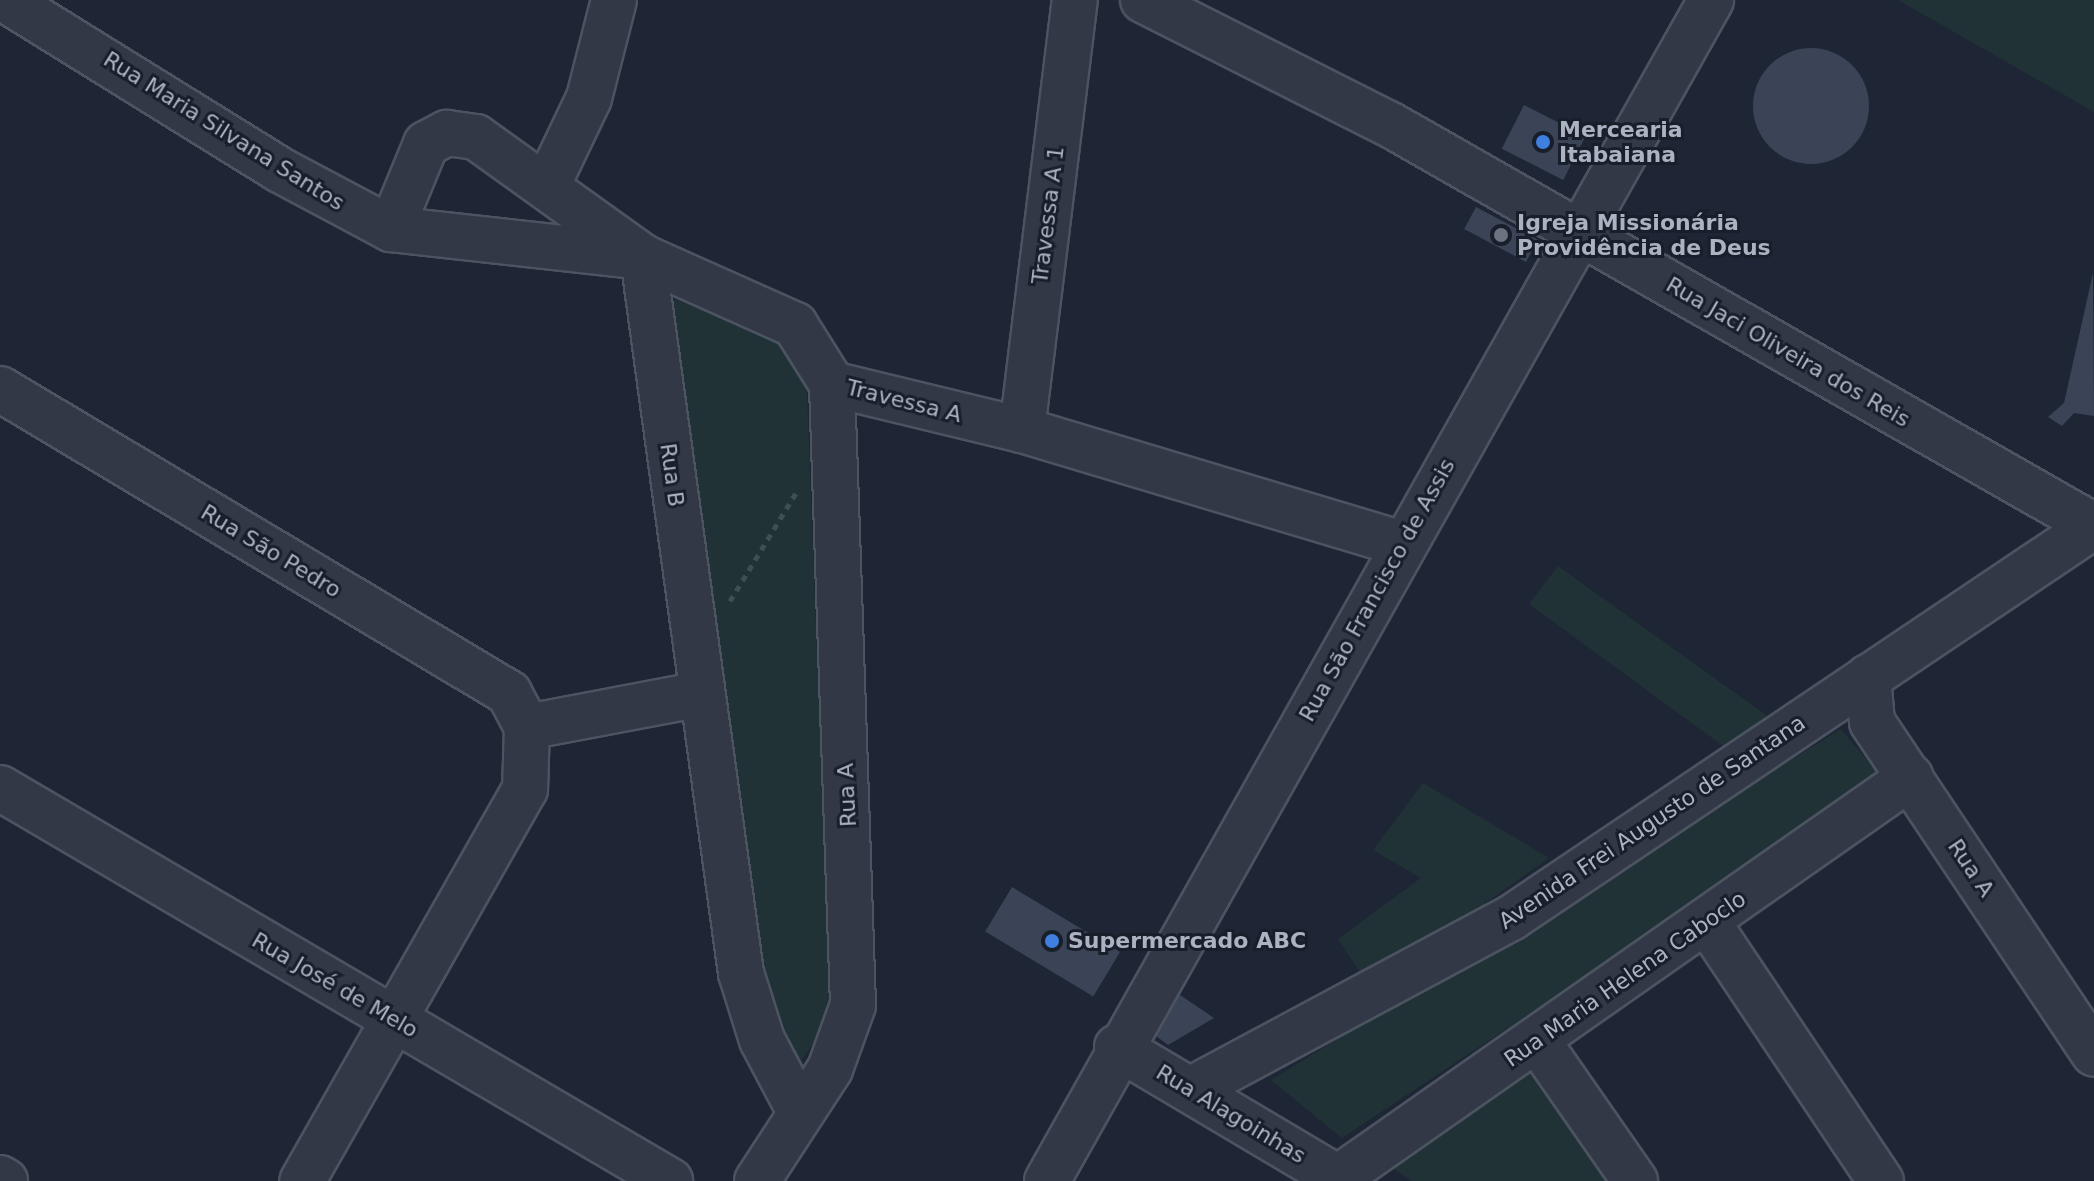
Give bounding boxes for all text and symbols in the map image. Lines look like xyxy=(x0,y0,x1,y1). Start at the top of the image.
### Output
street label: Rua Maria Silvana Santos xyxy=(99,46,349,216)
place label: Mercearia Itabaiana xyxy=(1559,116,1683,168)
marker: Mercearia Itabaiana xyxy=(1534,133,1552,151)
street label: Travessa A 1 xyxy=(1026,145,1070,285)
place label: Igreja Missionária Providência de Deus xyxy=(1517,209,1771,260)
marker: Igreja Missionária Providência de Deus xyxy=(1492,226,1510,244)
street label: Rua Jaci Oliveira dos Reis xyxy=(1661,271,1915,433)
street label: Travessa A xyxy=(844,374,964,428)
street label: Rua B xyxy=(654,442,690,508)
street label: Rua São Francisco de Assis xyxy=(1294,454,1460,726)
street label: Rua São Pedro xyxy=(196,499,346,603)
street label: Avenida Frei Augusto de Santana xyxy=(1494,709,1810,935)
street label: Rua A xyxy=(832,762,862,828)
street label: Rua A xyxy=(1942,834,2000,902)
street label: Rua Maria Helena Caboclo xyxy=(1499,885,1751,1073)
street label: Rua José de Melo xyxy=(247,927,423,1043)
place label: Supermercado ABC xyxy=(1068,928,1306,954)
marker: Supermercado ABC xyxy=(1043,932,1061,950)
street label: Rua Alagoinhas xyxy=(1151,1059,1311,1169)

